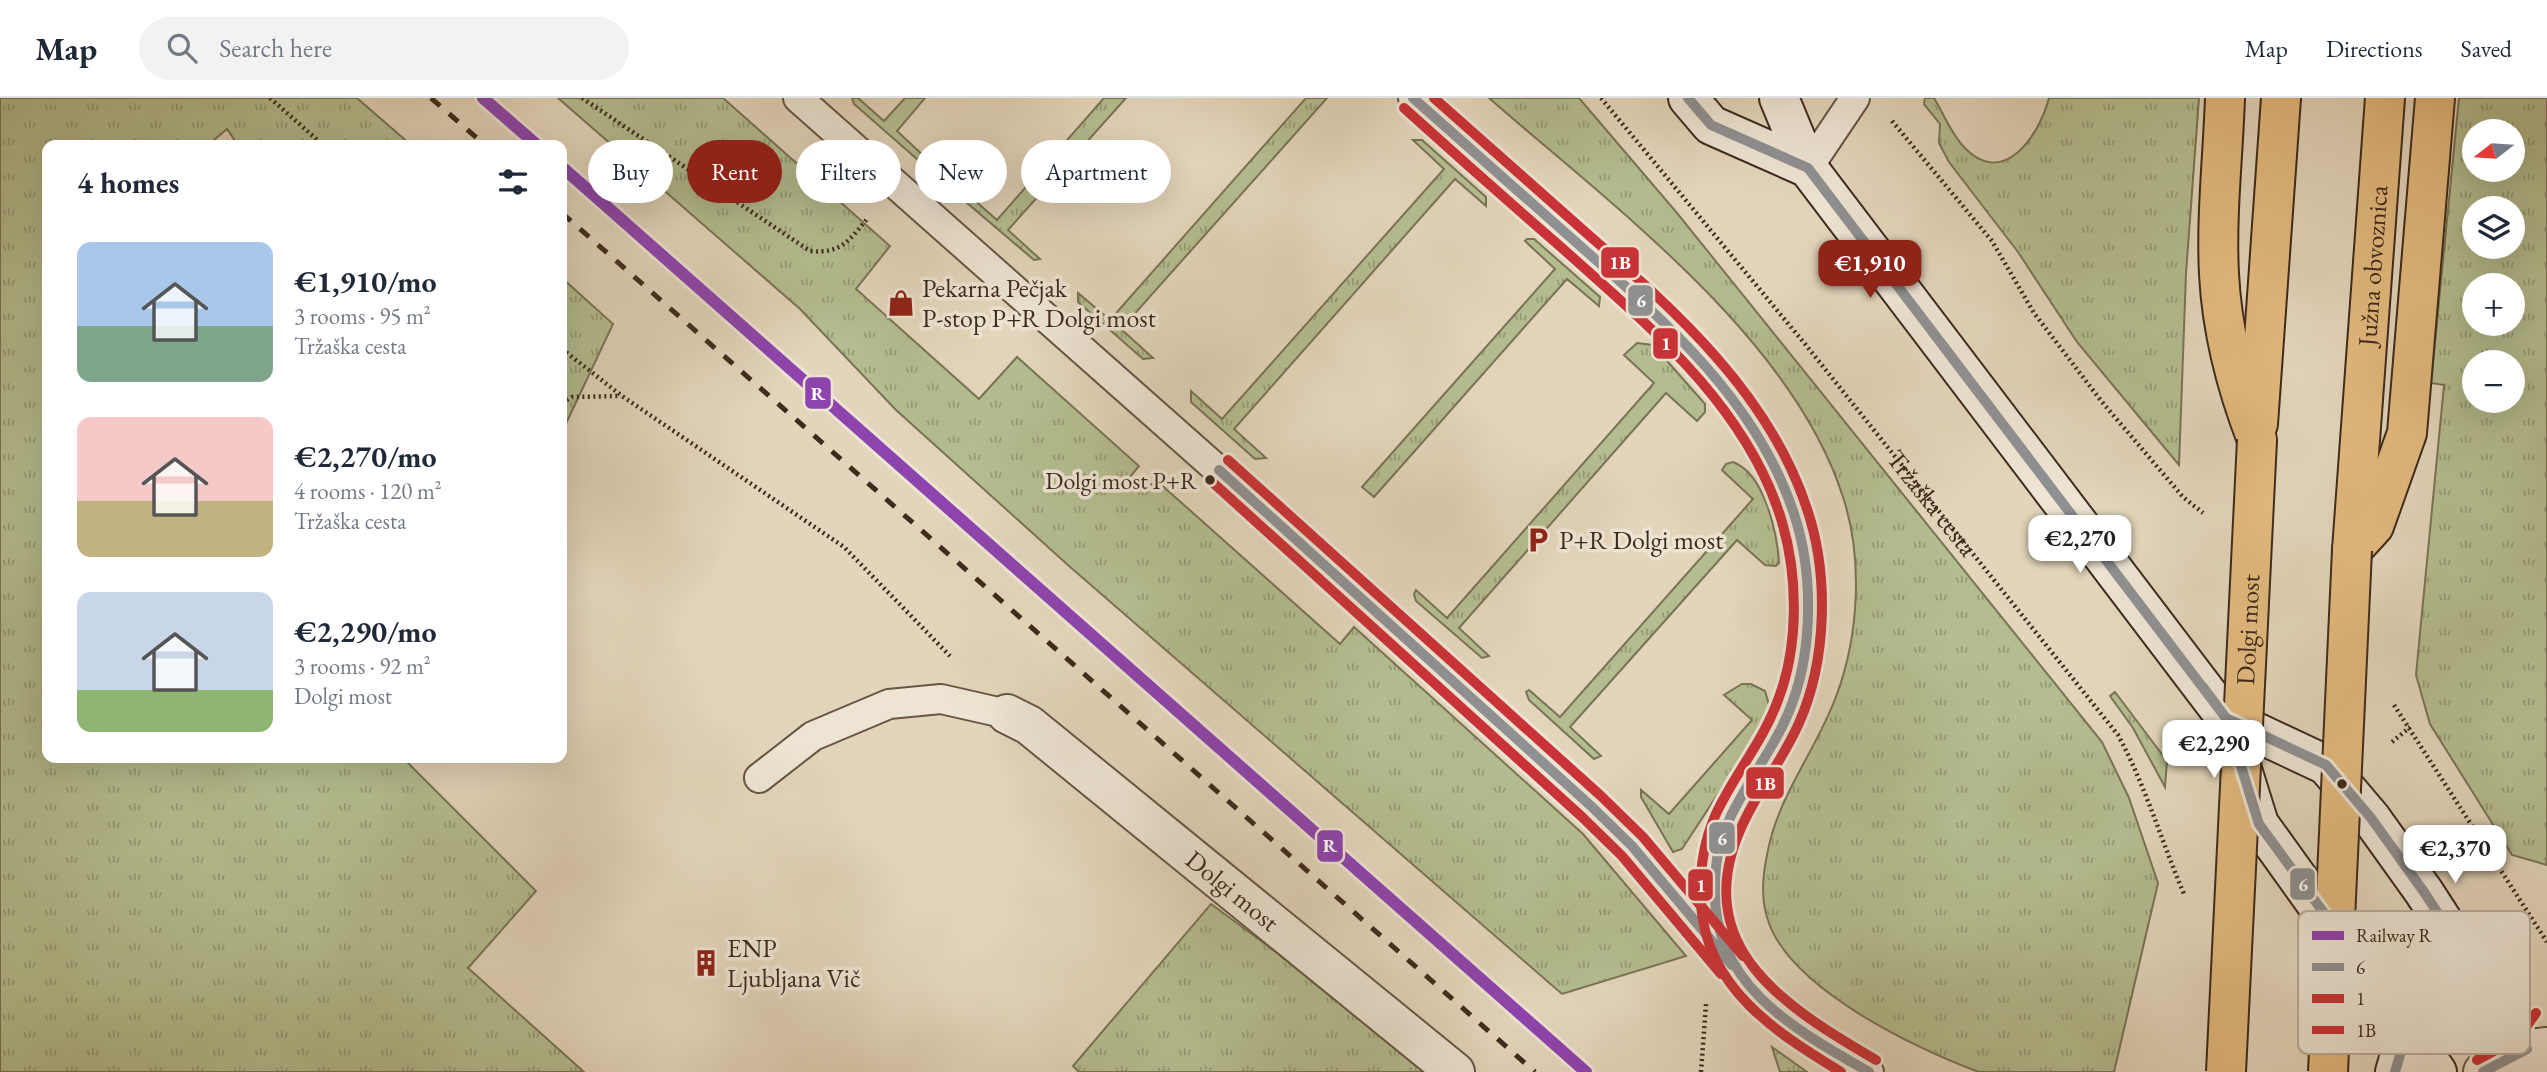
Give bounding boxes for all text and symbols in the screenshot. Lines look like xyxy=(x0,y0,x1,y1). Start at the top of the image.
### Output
search box xyxy=(139,17,629,80)
text: Map xyxy=(35,27,97,70)
icon: search xyxy=(163,29,201,67)
text: Search here xyxy=(219,31,332,65)
text: Map xyxy=(2245,33,2288,64)
text: Directions xyxy=(2326,33,2423,64)
text: Saved xyxy=(2461,33,2512,64)
north arrow xyxy=(2462,119,2525,182)
map controls xyxy=(2462,119,2525,413)
chip: Buy xyxy=(588,140,673,203)
chip: Rent xyxy=(687,140,782,203)
chip: Filters xyxy=(796,140,901,203)
chip: New xyxy=(915,140,1007,203)
chip: Apartment xyxy=(1021,140,1171,203)
text: 4 homes xyxy=(77,163,179,202)
icon: filters xyxy=(494,163,532,201)
street label: Južna obvoznica xyxy=(2350,183,2396,349)
button: layers xyxy=(2462,196,2525,259)
pin: €1,910 xyxy=(1813,240,1927,300)
line badge: 1B xyxy=(1600,246,1640,279)
text: €1,910 xyxy=(1834,248,1906,278)
text: 1B xyxy=(1609,250,1631,275)
text: €1,910/mo xyxy=(294,262,437,301)
icon: home xyxy=(133,270,217,354)
place label: Pekarna Pečjak P-stop P+R Dolgi most xyxy=(922,271,1156,335)
button: + xyxy=(2462,273,2525,336)
line badge: 6 xyxy=(1627,284,1654,317)
shop icon: Pekarna Pečjak P-stop P+R Dolgi most xyxy=(886,288,916,318)
text: 6 xyxy=(1636,288,1646,313)
text: 3 rooms · 95 m² xyxy=(294,301,431,331)
line badge: 1 xyxy=(1652,327,1679,360)
text: Tržaška cesta xyxy=(294,331,406,361)
text: 1 xyxy=(1661,331,1671,356)
button: − xyxy=(2462,350,2525,413)
line badge: R xyxy=(804,376,832,410)
text: R xyxy=(811,381,826,406)
text: €2,270/mo xyxy=(294,437,437,476)
street label: Tržaška cesta xyxy=(1879,443,1985,564)
icon: home xyxy=(133,445,217,529)
place label: Dolgi most P+R xyxy=(1045,465,1198,496)
marker: Dolgi most P+R xyxy=(1203,473,1217,487)
text: 4 rooms · 120 m² xyxy=(294,476,442,506)
text: Tržaška cesta xyxy=(294,506,406,536)
pin: €2,270 xyxy=(2023,516,2137,575)
place label: P+R Dolgi most xyxy=(1559,523,1723,557)
text: €2,270 xyxy=(2044,523,2116,553)
parking icon: P+R Dolgi most xyxy=(1523,525,1553,555)
street label: Dolgi most xyxy=(2228,573,2267,686)
text: €2,290/mo xyxy=(294,612,437,651)
icon: home xyxy=(133,620,217,704)
text: 3 rooms · 92 m² xyxy=(294,651,431,681)
text: Dolgi most xyxy=(294,681,392,711)
pin: €2,290 xyxy=(2157,720,2271,780)
text: €2,290 xyxy=(2178,728,2250,758)
line badge: 1B xyxy=(1745,766,1785,800)
text: 1B xyxy=(1754,771,1776,796)
unlabelled marker xyxy=(2335,777,2349,791)
line badge: 6 xyxy=(1708,821,1736,855)
text: 6 xyxy=(1717,826,1727,851)
pin: €2,370 xyxy=(2398,826,2512,885)
line badge: R xyxy=(1316,829,1344,863)
text: R xyxy=(1323,833,1338,858)
text: €2,370 xyxy=(2419,833,2491,863)
street label: Dolgi most xyxy=(1179,843,1286,939)
line badge: 6 xyxy=(2289,867,2316,901)
line badge: 1 xyxy=(1687,868,1714,902)
text: 6 xyxy=(2298,872,2308,897)
text: 1 xyxy=(1696,873,1706,898)
legend xyxy=(2298,911,2530,1054)
text: Railway R xyxy=(2356,923,2433,948)
place label: ENP Ljubljana Vič xyxy=(727,931,860,995)
building icon: ENP Ljubljana Vič xyxy=(691,948,721,978)
text: 6 xyxy=(2356,955,2365,980)
text: 1 xyxy=(2356,986,2365,1011)
text: 1B xyxy=(2356,1018,2376,1043)

